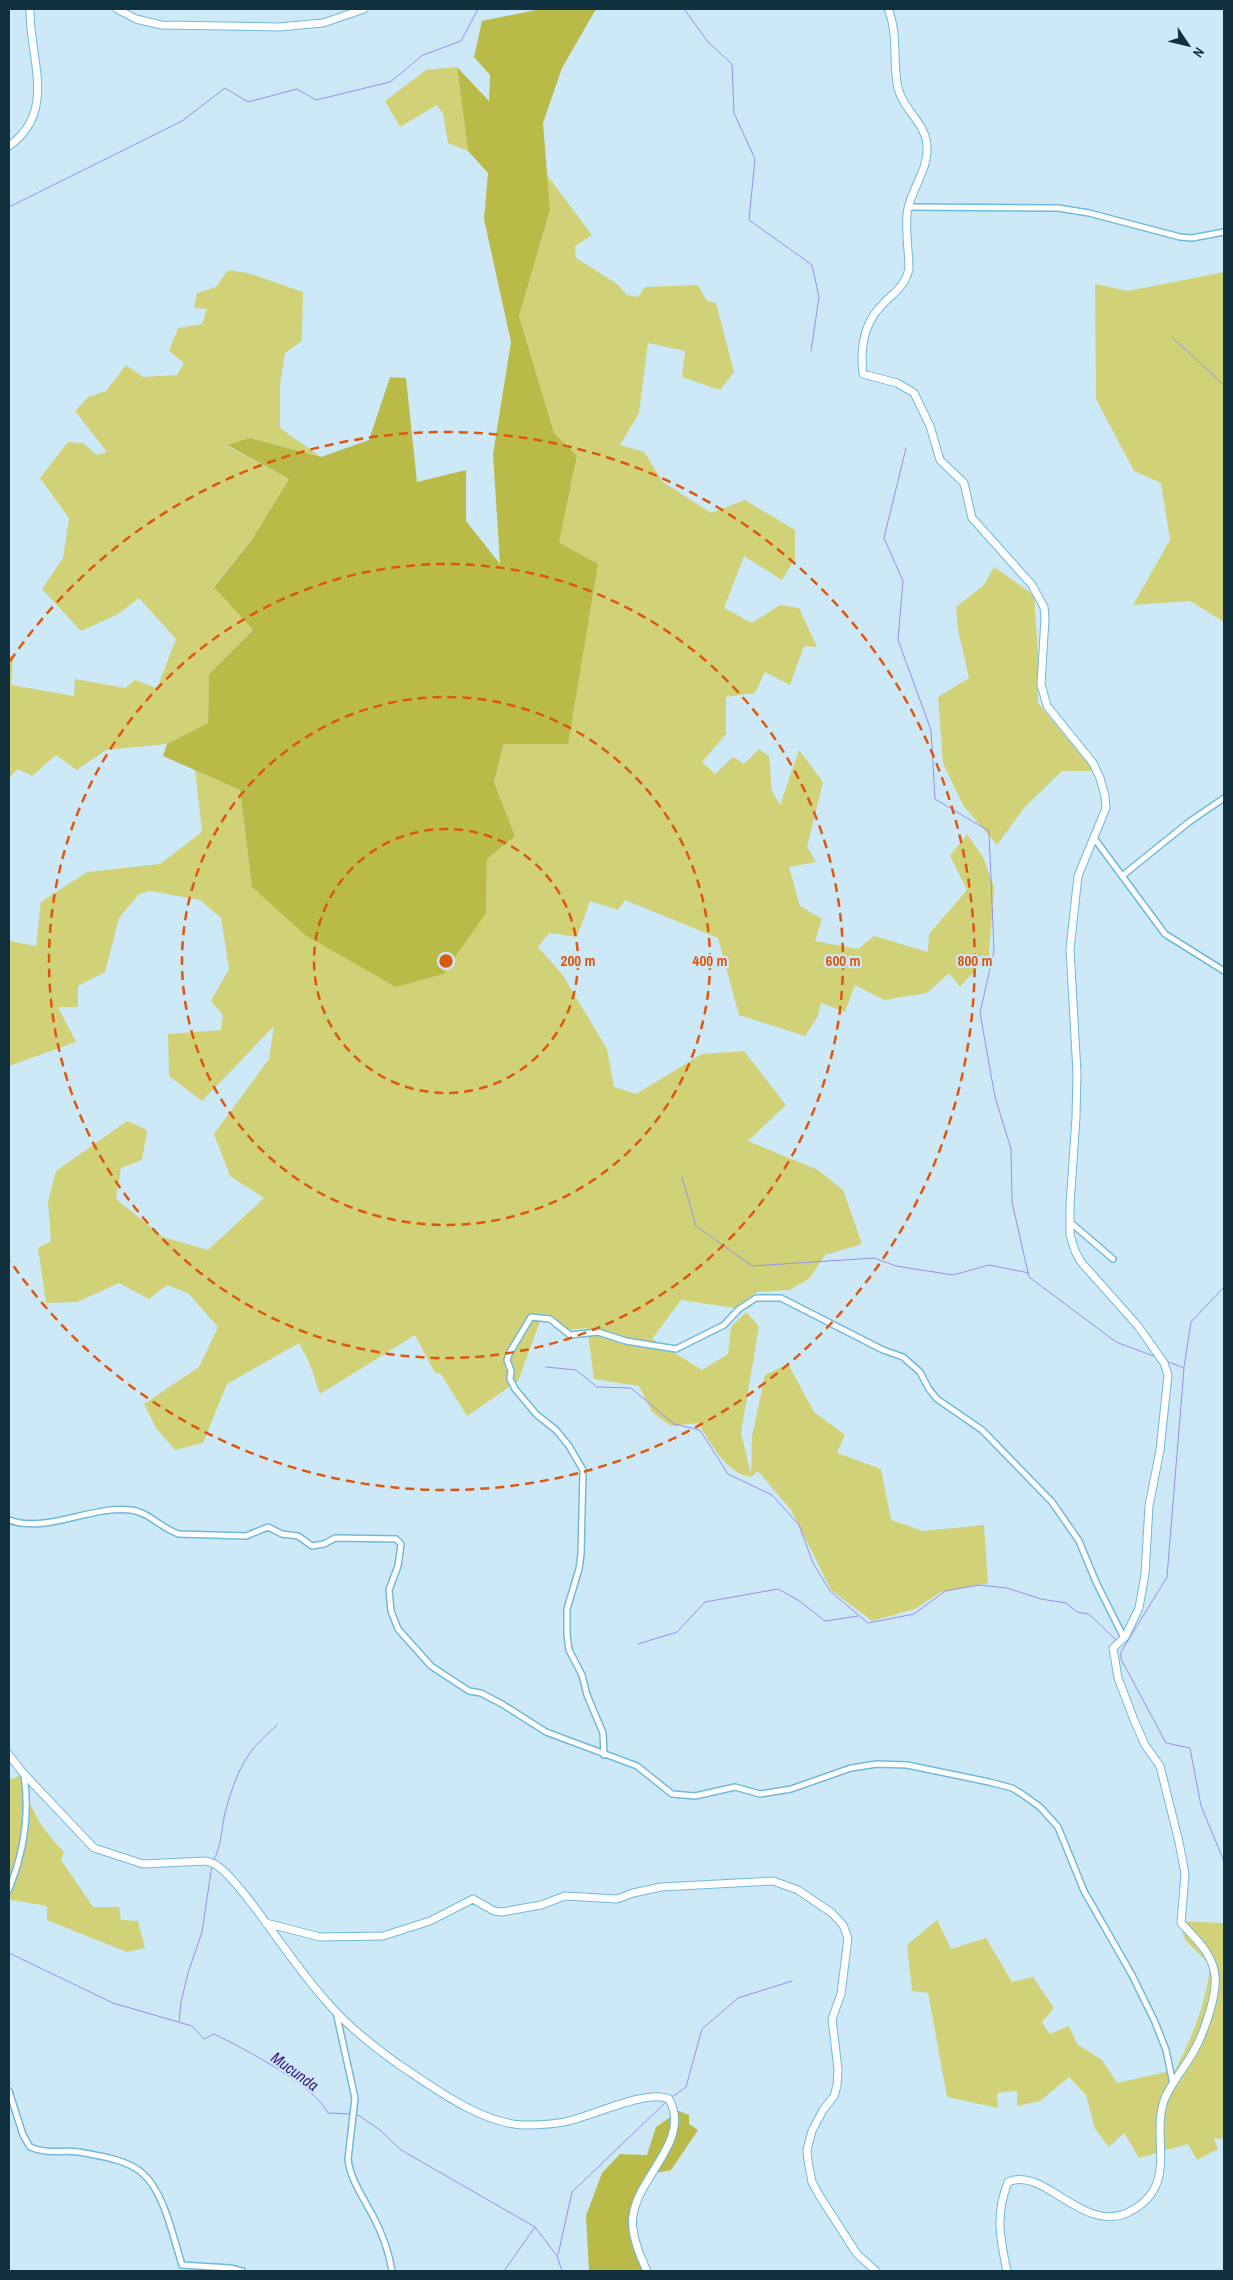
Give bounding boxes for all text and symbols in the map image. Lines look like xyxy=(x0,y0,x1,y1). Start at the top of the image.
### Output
north arrow xyxy=(1163,20,1213,70)
text: N xyxy=(1189,44,1208,61)
text: 200 m xyxy=(561,950,595,971)
text: 400 m xyxy=(693,950,727,971)
text: 600 m xyxy=(826,950,860,971)
text: 800 m xyxy=(958,950,992,971)
centre of rings xyxy=(437,952,455,970)
water label: Mucunda xyxy=(267,2046,323,2096)

